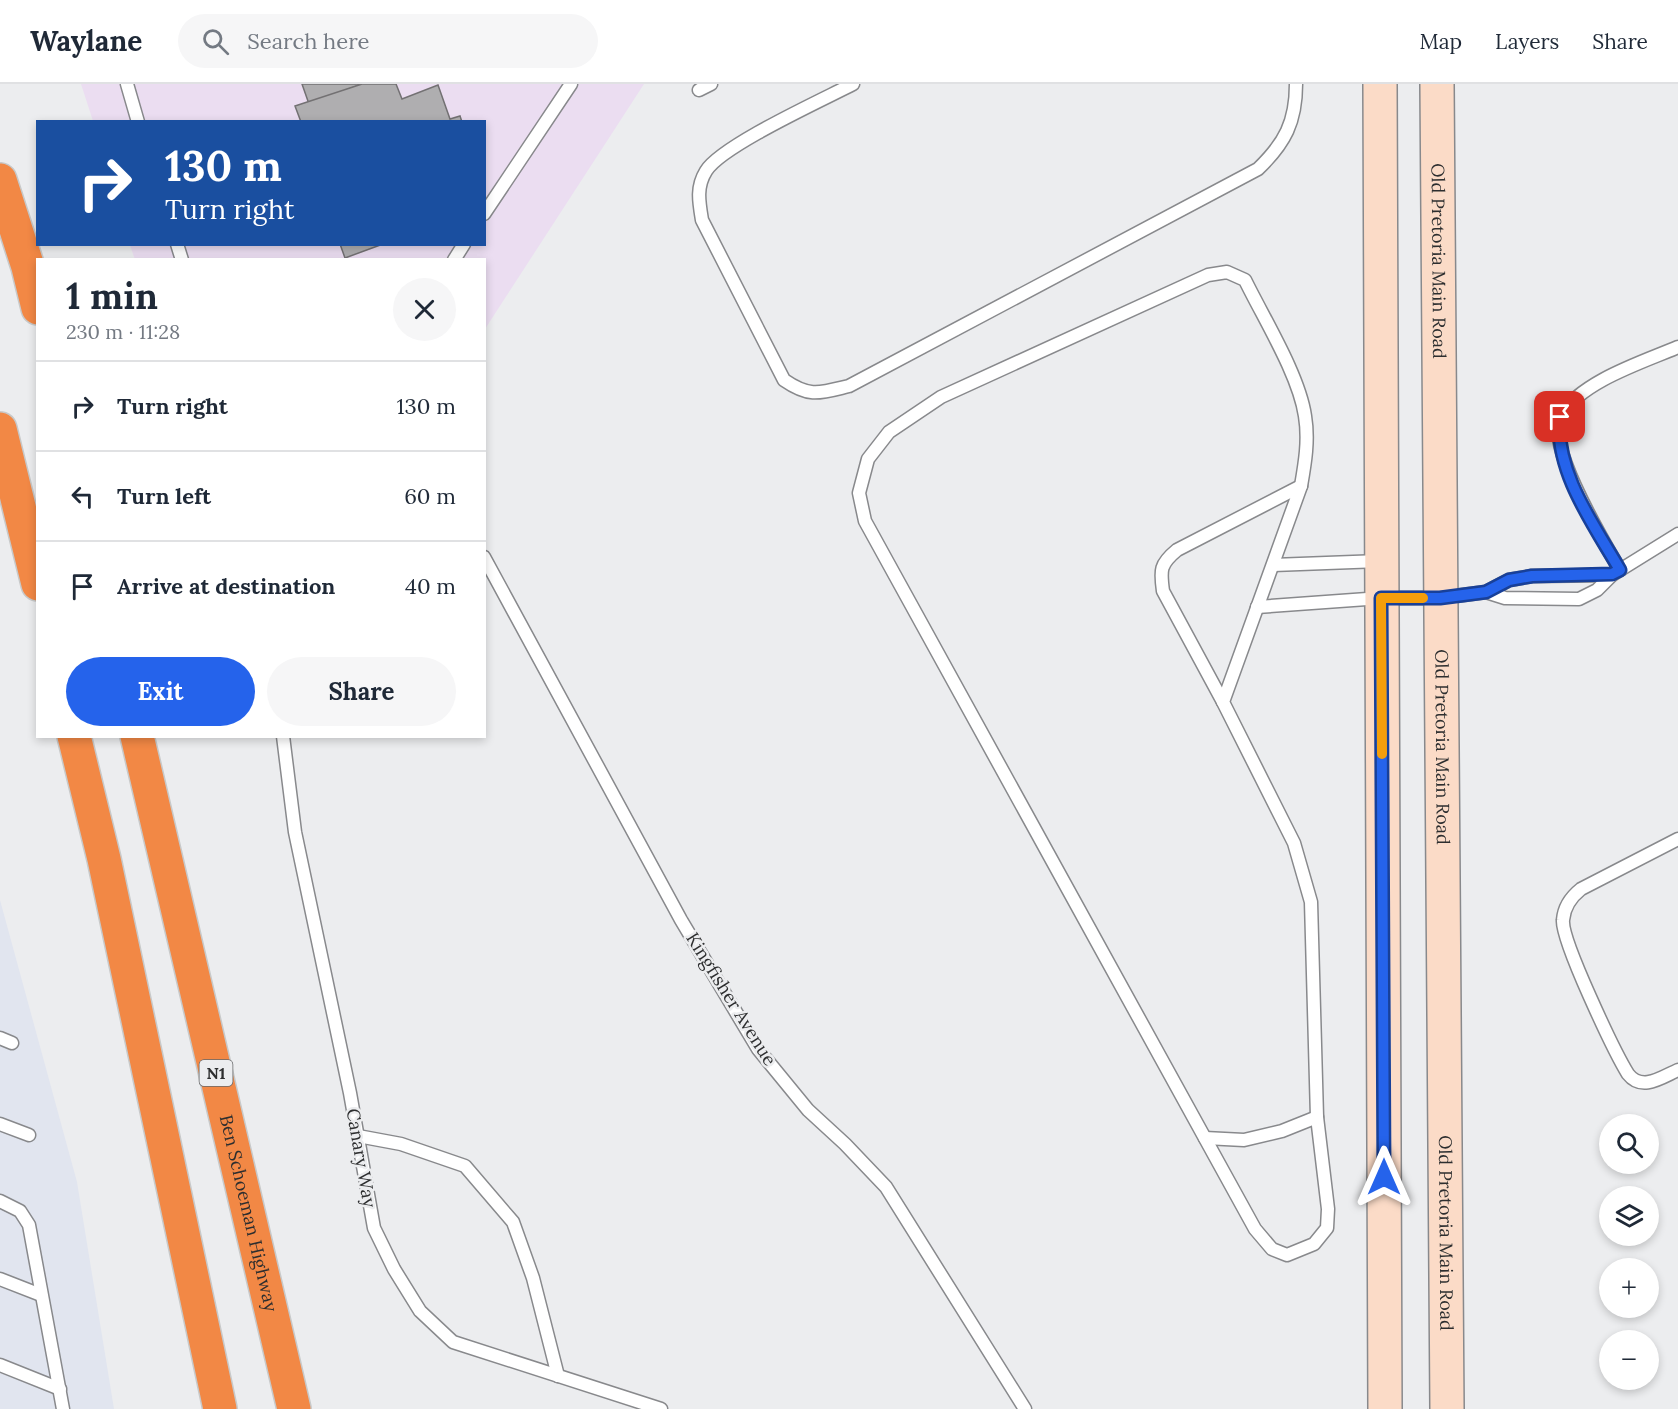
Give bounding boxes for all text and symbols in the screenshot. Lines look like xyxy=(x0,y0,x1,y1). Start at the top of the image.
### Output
search box xyxy=(178,14,598,68)
text: Waylane xyxy=(30,23,142,59)
icon: search xyxy=(199,25,232,58)
text: Search here xyxy=(247,27,370,55)
text: Map xyxy=(1419,28,1462,55)
text: Layers xyxy=(1495,28,1559,55)
text: Share xyxy=(1592,28,1648,55)
text: 130 m xyxy=(165,139,282,193)
icon: right xyxy=(66,144,144,222)
street label: Old Pretoria Main Road xyxy=(1427,163,1451,359)
text: Turn right xyxy=(165,192,294,226)
text: 1 min xyxy=(66,273,158,319)
button: close xyxy=(393,278,456,341)
text: 230 m · 11:28 xyxy=(66,319,180,344)
icon: right xyxy=(66,390,99,423)
pin xyxy=(1534,391,1585,442)
text: Turn right xyxy=(117,392,228,420)
text: 130 m xyxy=(397,392,456,420)
icon: arrive xyxy=(1543,400,1576,433)
icon: left xyxy=(66,480,99,513)
text: Turn left xyxy=(117,482,211,510)
text: 60 m xyxy=(404,482,456,510)
icon: arrive xyxy=(66,570,99,603)
text: Arrive at destination xyxy=(117,572,335,600)
text: 40 m xyxy=(405,572,456,600)
street label: Old Pretoria Main Road xyxy=(1430,649,1455,845)
button: Exit xyxy=(66,657,255,726)
button: Share xyxy=(267,657,456,726)
street label: Kingfisher Avenue xyxy=(681,928,782,1070)
road number: N1 xyxy=(200,1060,232,1086)
street label: Canary Way xyxy=(341,1107,382,1210)
street label: Ben Schoeman Highway xyxy=(215,1112,283,1314)
map controls xyxy=(1599,1114,1659,1390)
button: search xyxy=(1599,1114,1659,1174)
street label: Old Pretoria Main Road xyxy=(1434,1135,1458,1331)
position arrow xyxy=(1352,1145,1416,1209)
button: layers xyxy=(1599,1186,1659,1246)
button: + xyxy=(1599,1258,1659,1318)
button: − xyxy=(1599,1330,1659,1390)

